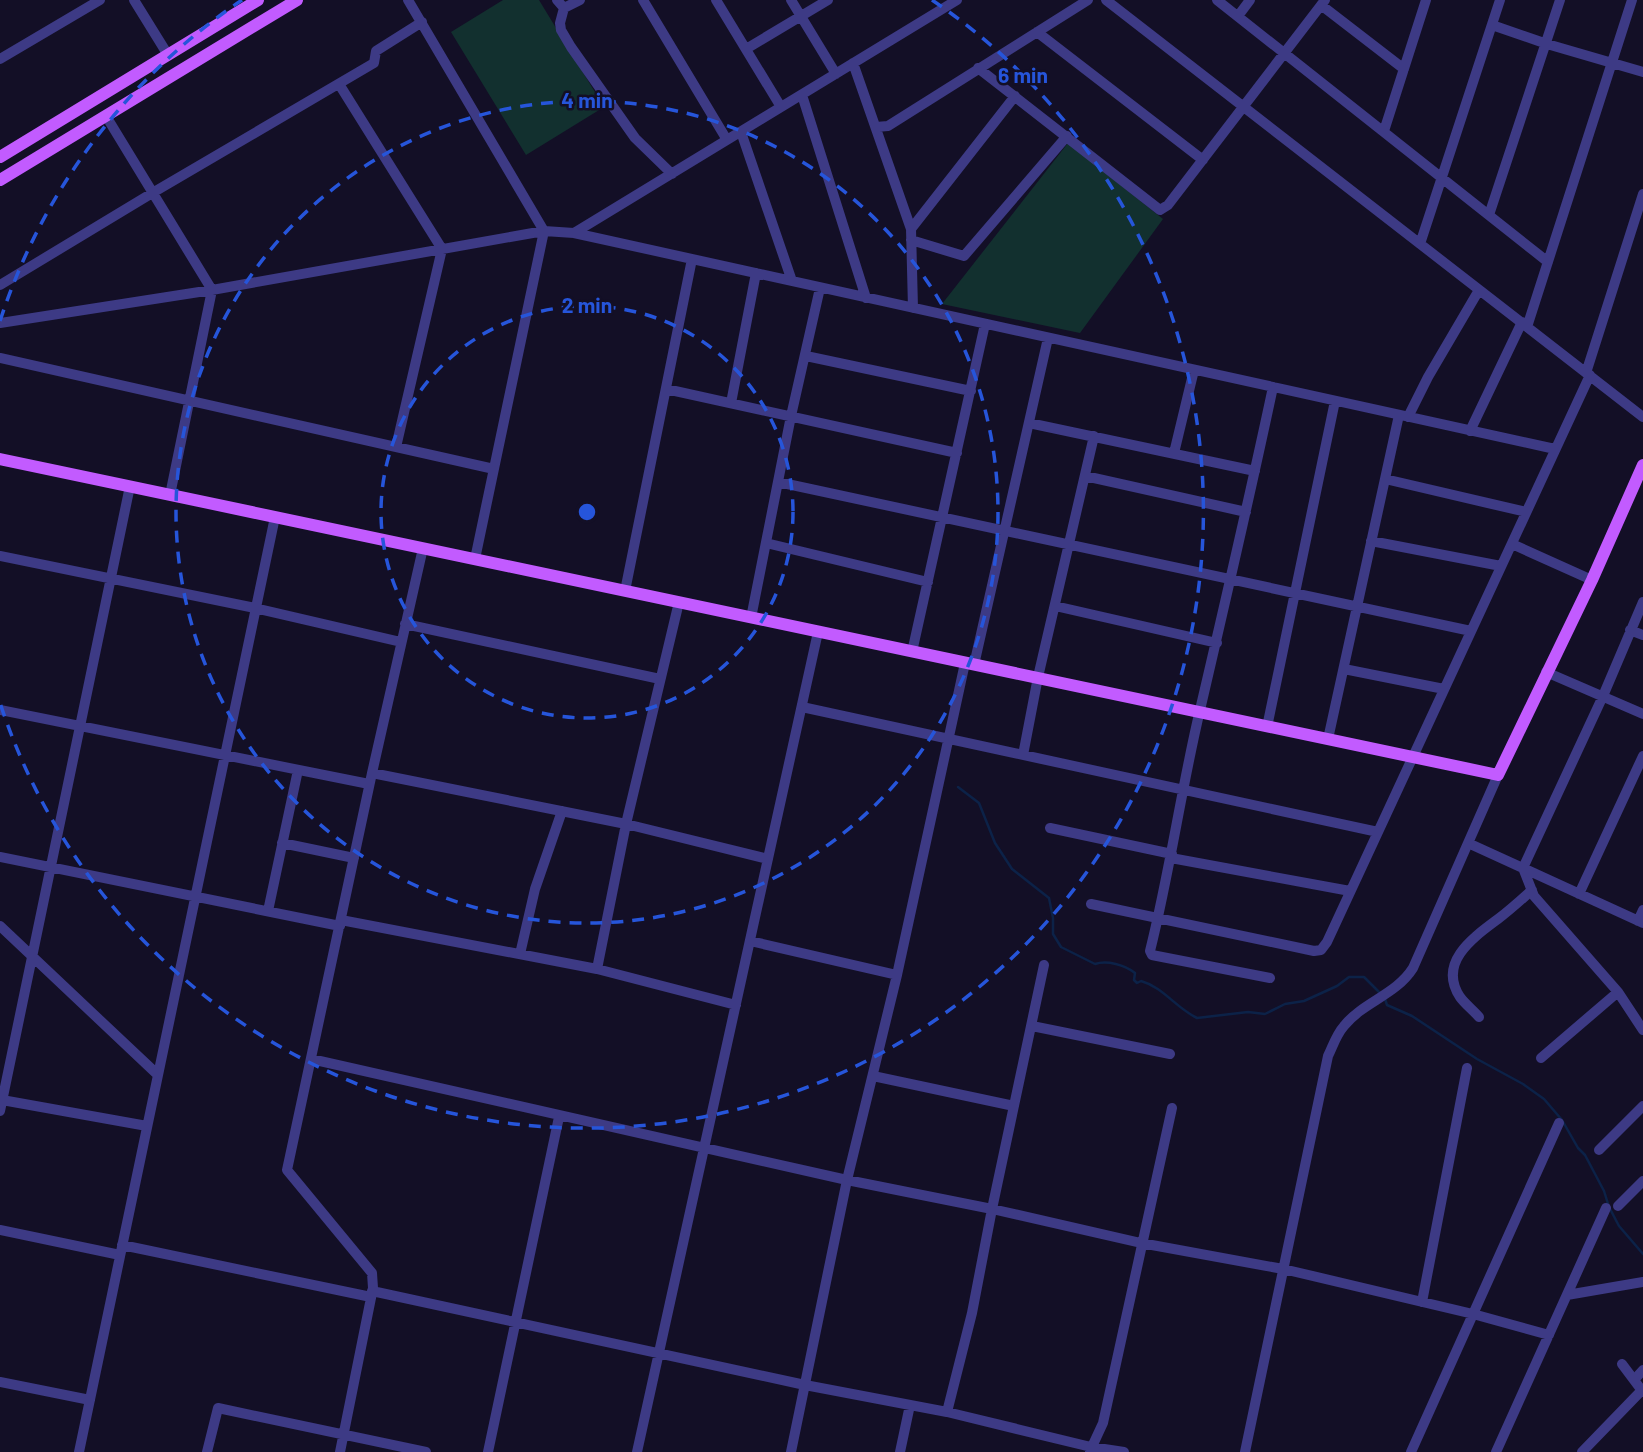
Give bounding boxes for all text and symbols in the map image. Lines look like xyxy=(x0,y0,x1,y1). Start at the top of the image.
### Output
text: 6 min xyxy=(998,62,1048,87)
text: 4 min xyxy=(561,87,613,112)
text: 2 min xyxy=(562,292,612,317)
centre of rings xyxy=(575,500,599,524)

